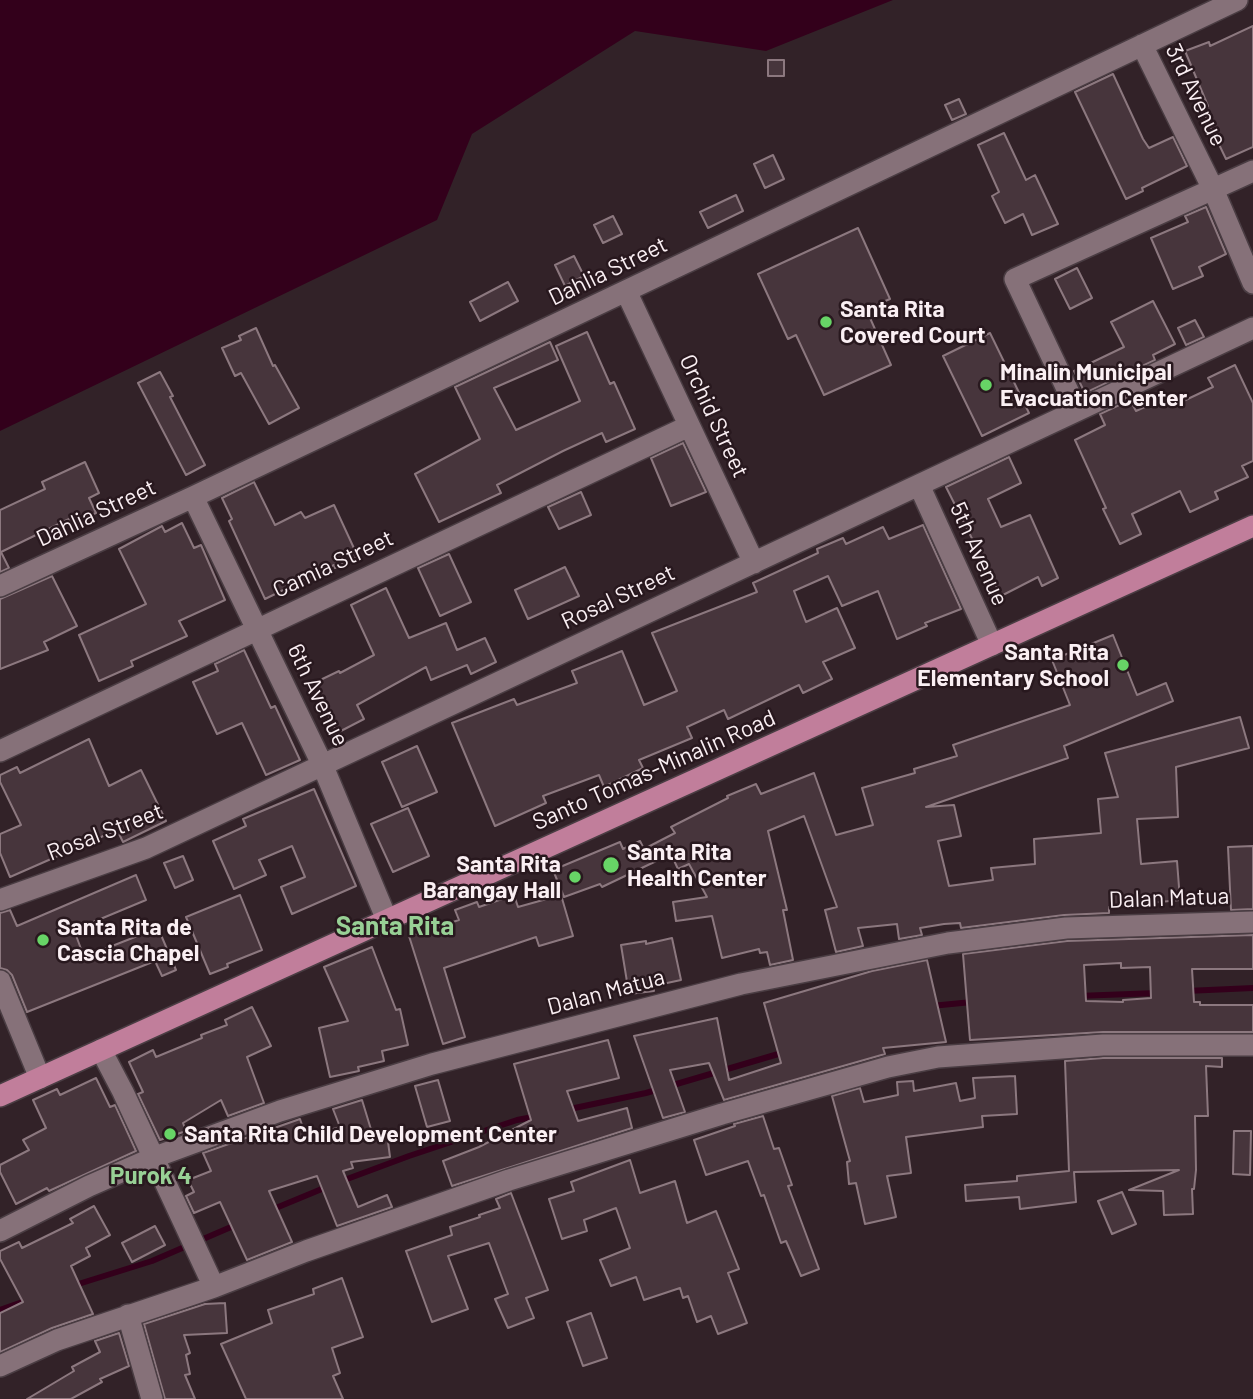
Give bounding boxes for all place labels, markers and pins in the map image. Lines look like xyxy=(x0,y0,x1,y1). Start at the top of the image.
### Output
place label: Santa Rita Covered Court xyxy=(840,295,986,349)
marker: Santa Rita Covered Court xyxy=(818,314,834,330)
place label: Minalin Municipal Evacuation Center xyxy=(1000,358,1187,412)
marker: Minalin Municipal Evacuation Center xyxy=(978,377,994,393)
place label: Santa Rita Elementary School xyxy=(917,638,1109,692)
marker: Santa Rita Elementary School xyxy=(1115,657,1131,673)
place label: Santa Rita Health Center xyxy=(627,838,767,892)
place label: Santa Rita Barangay Hall xyxy=(423,850,561,904)
marker: Santa Rita Health Center xyxy=(601,855,621,875)
marker: Santa Rita Barangay Hall xyxy=(567,869,583,885)
place label: Santa Rita de Cascia Chapel xyxy=(57,913,199,967)
marker: Santa Rita de Cascia Chapel xyxy=(35,932,51,948)
place label: Santa Rita Child Development Center xyxy=(184,1120,557,1148)
marker: Santa Rita Child Development Center xyxy=(162,1126,178,1142)

